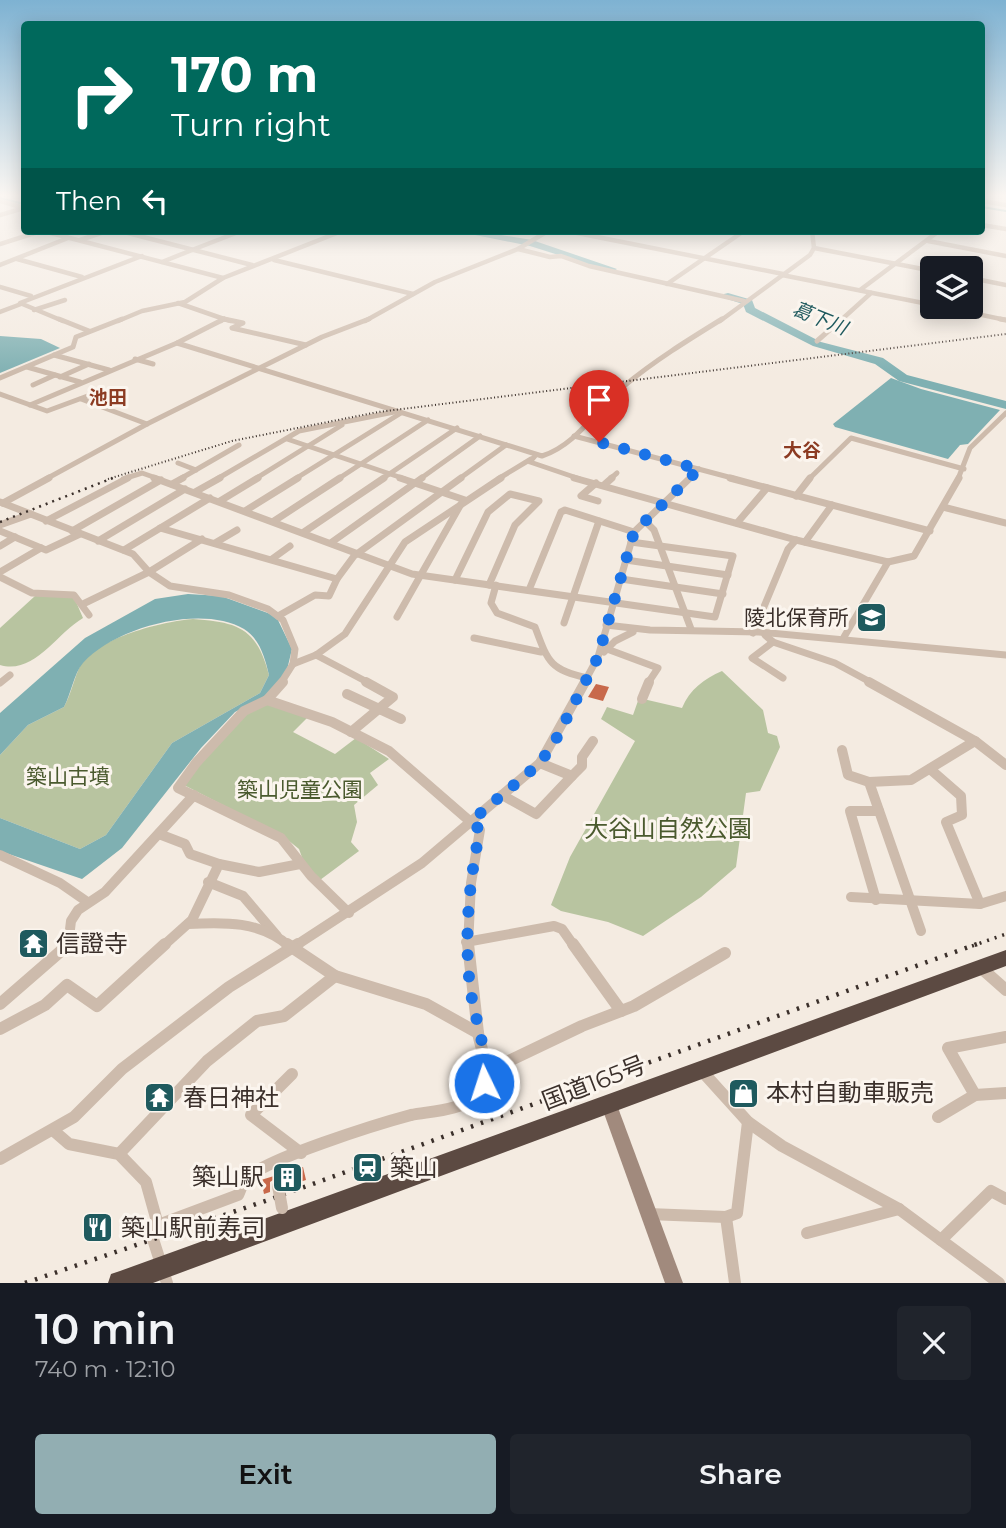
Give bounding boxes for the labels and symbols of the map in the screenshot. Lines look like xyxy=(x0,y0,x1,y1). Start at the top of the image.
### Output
water label: 葛下川 xyxy=(789,297,852,341)
pin xyxy=(569,370,629,442)
district label: 池田 xyxy=(89,386,127,409)
district label: 大谷 xyxy=(783,439,821,462)
school or university icon: 陵北保育所 xyxy=(855,601,889,635)
place label: 陵北保育所 xyxy=(744,605,849,630)
park label: 築山古墳 xyxy=(26,764,110,789)
park label: 築山児童公園 xyxy=(237,777,363,802)
park label: 大谷山自然公園 xyxy=(584,814,752,843)
temple icon: 信證寺 xyxy=(16,927,50,961)
place label: 信證寺 xyxy=(56,929,128,958)
position arrow xyxy=(447,1046,521,1120)
street label: 国道165号 xyxy=(538,1049,650,1116)
shop icon: 本村自動車販売 xyxy=(726,1076,760,1110)
place label: 本村自動車販売 xyxy=(766,1078,934,1107)
temple icon: 春日神社 xyxy=(143,1081,177,1115)
place label: 春日神社 xyxy=(183,1083,279,1112)
station icon: 築山 xyxy=(350,1151,384,1185)
place label: 築山 xyxy=(390,1153,438,1182)
building icon: 築山駅 xyxy=(270,1160,304,1194)
place label: 築山駅 xyxy=(192,1162,264,1191)
restaurant icon: 築山駅前寿司 xyxy=(81,1211,115,1245)
place label: 築山駅前寿司 xyxy=(121,1213,265,1242)

